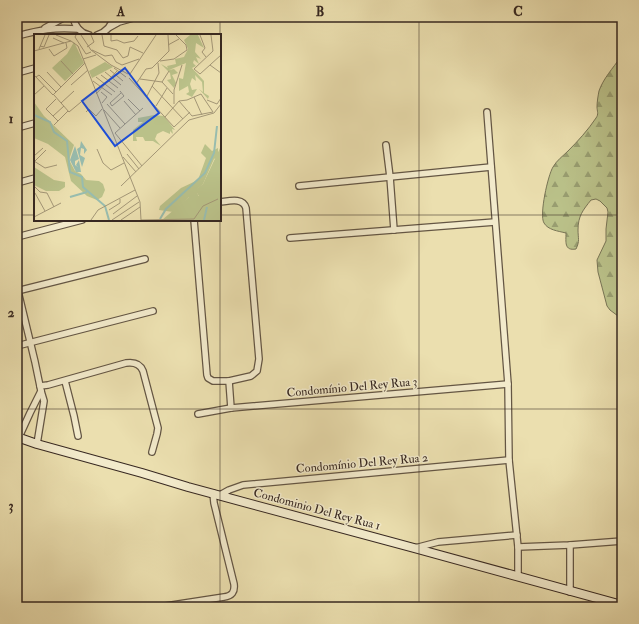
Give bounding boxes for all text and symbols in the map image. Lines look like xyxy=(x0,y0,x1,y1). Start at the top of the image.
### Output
text: A xyxy=(116,4,126,20)
text: B xyxy=(316,4,324,20)
text: C xyxy=(513,4,523,20)
inset map xyxy=(34,34,221,221)
text: 1 xyxy=(9,111,14,127)
text: 2 xyxy=(8,305,15,321)
street label: Condomínio Del Rey Rua 3 xyxy=(286,374,418,401)
street label: Condomínio Del Rey Rua 2 xyxy=(295,450,429,477)
street label: Condominio Del Rey Rua 1 xyxy=(252,485,382,534)
text: 3 xyxy=(9,498,14,514)

